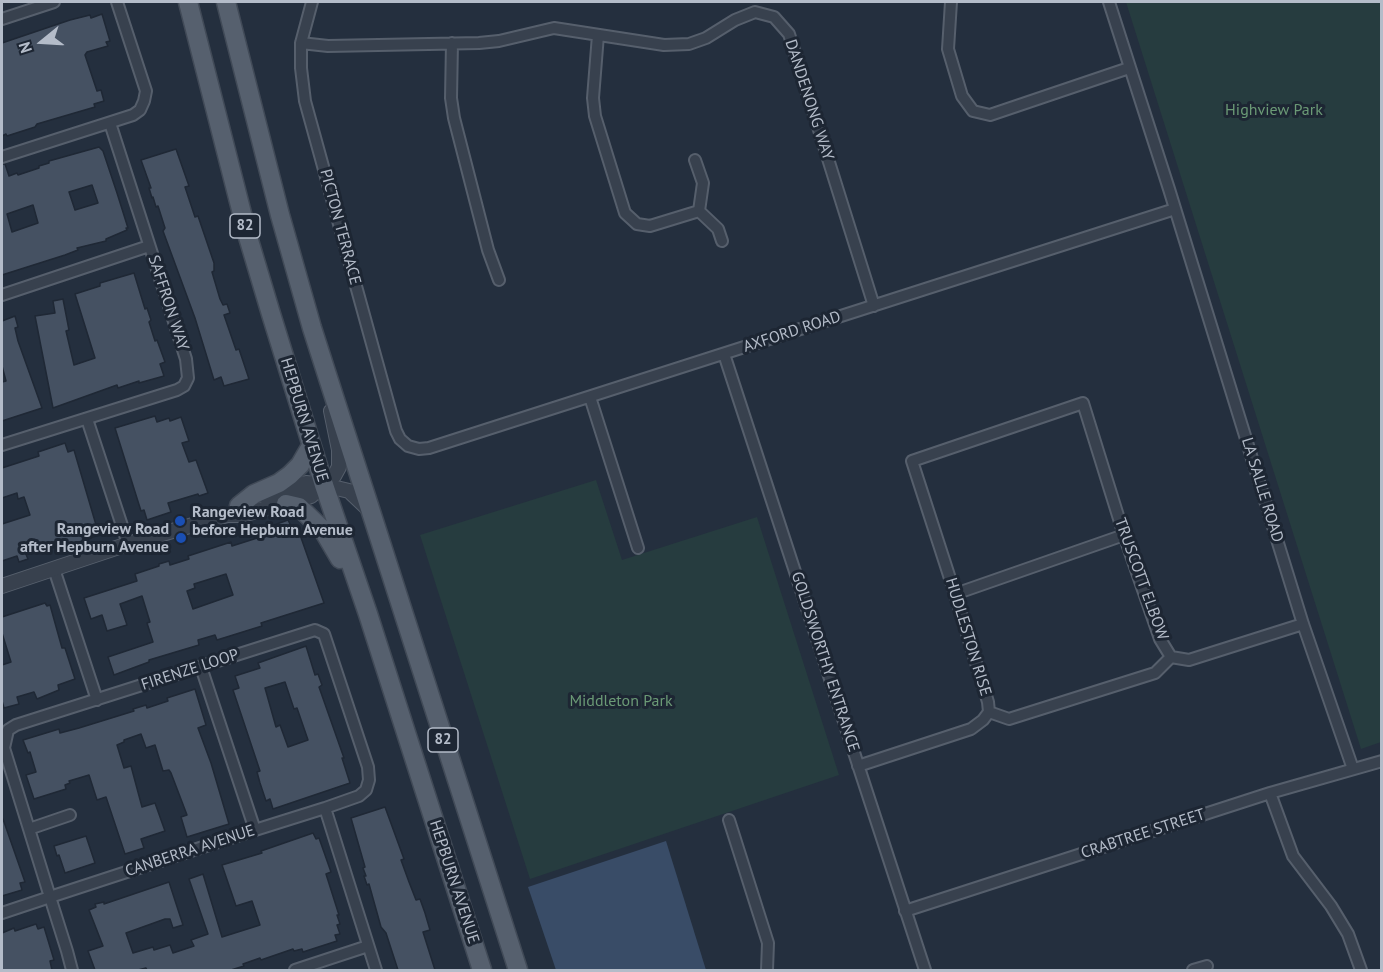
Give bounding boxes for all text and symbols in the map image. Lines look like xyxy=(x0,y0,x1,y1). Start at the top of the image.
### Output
north arrow xyxy=(12,12,72,72)
street label: DANDENONG WAY xyxy=(780,37,838,163)
text: N xyxy=(14,39,36,56)
park label: Highview Park xyxy=(1225,100,1323,120)
street label: PICTON TERRACE xyxy=(315,167,365,287)
road number: 82 xyxy=(230,214,260,238)
street label: SAFFRON WAY xyxy=(144,253,192,353)
street label: AXFORD ROAD xyxy=(741,307,843,357)
street label: HEPBURN AVENUE xyxy=(276,356,332,484)
street label: LA SALLE ROAD xyxy=(1237,435,1287,545)
place label: Rangeview Road before Hepburn Avenue xyxy=(192,502,353,540)
marker: Rangeview Road before Hepburn Avenue xyxy=(173,514,187,528)
street label: TRUSCOTT ELBOW xyxy=(1110,515,1172,643)
place label: Rangeview Road after Hepburn Avenue xyxy=(20,519,169,557)
marker: Rangeview Road after Hepburn Avenue xyxy=(174,531,188,545)
street label: GOLDSWORTHY ENTRANCE xyxy=(787,569,863,755)
street label: HUDLESTON RISE xyxy=(941,576,995,698)
street label: FIRENZE LOOP xyxy=(139,645,241,695)
park label: Middleton Park xyxy=(569,691,673,711)
road number: 82 xyxy=(428,728,458,752)
street label: CRABTREE STREET xyxy=(1079,805,1207,863)
street label: HEPBURN AVENUE xyxy=(425,818,483,946)
street label: CANBERRA AVENUE xyxy=(123,821,257,881)

